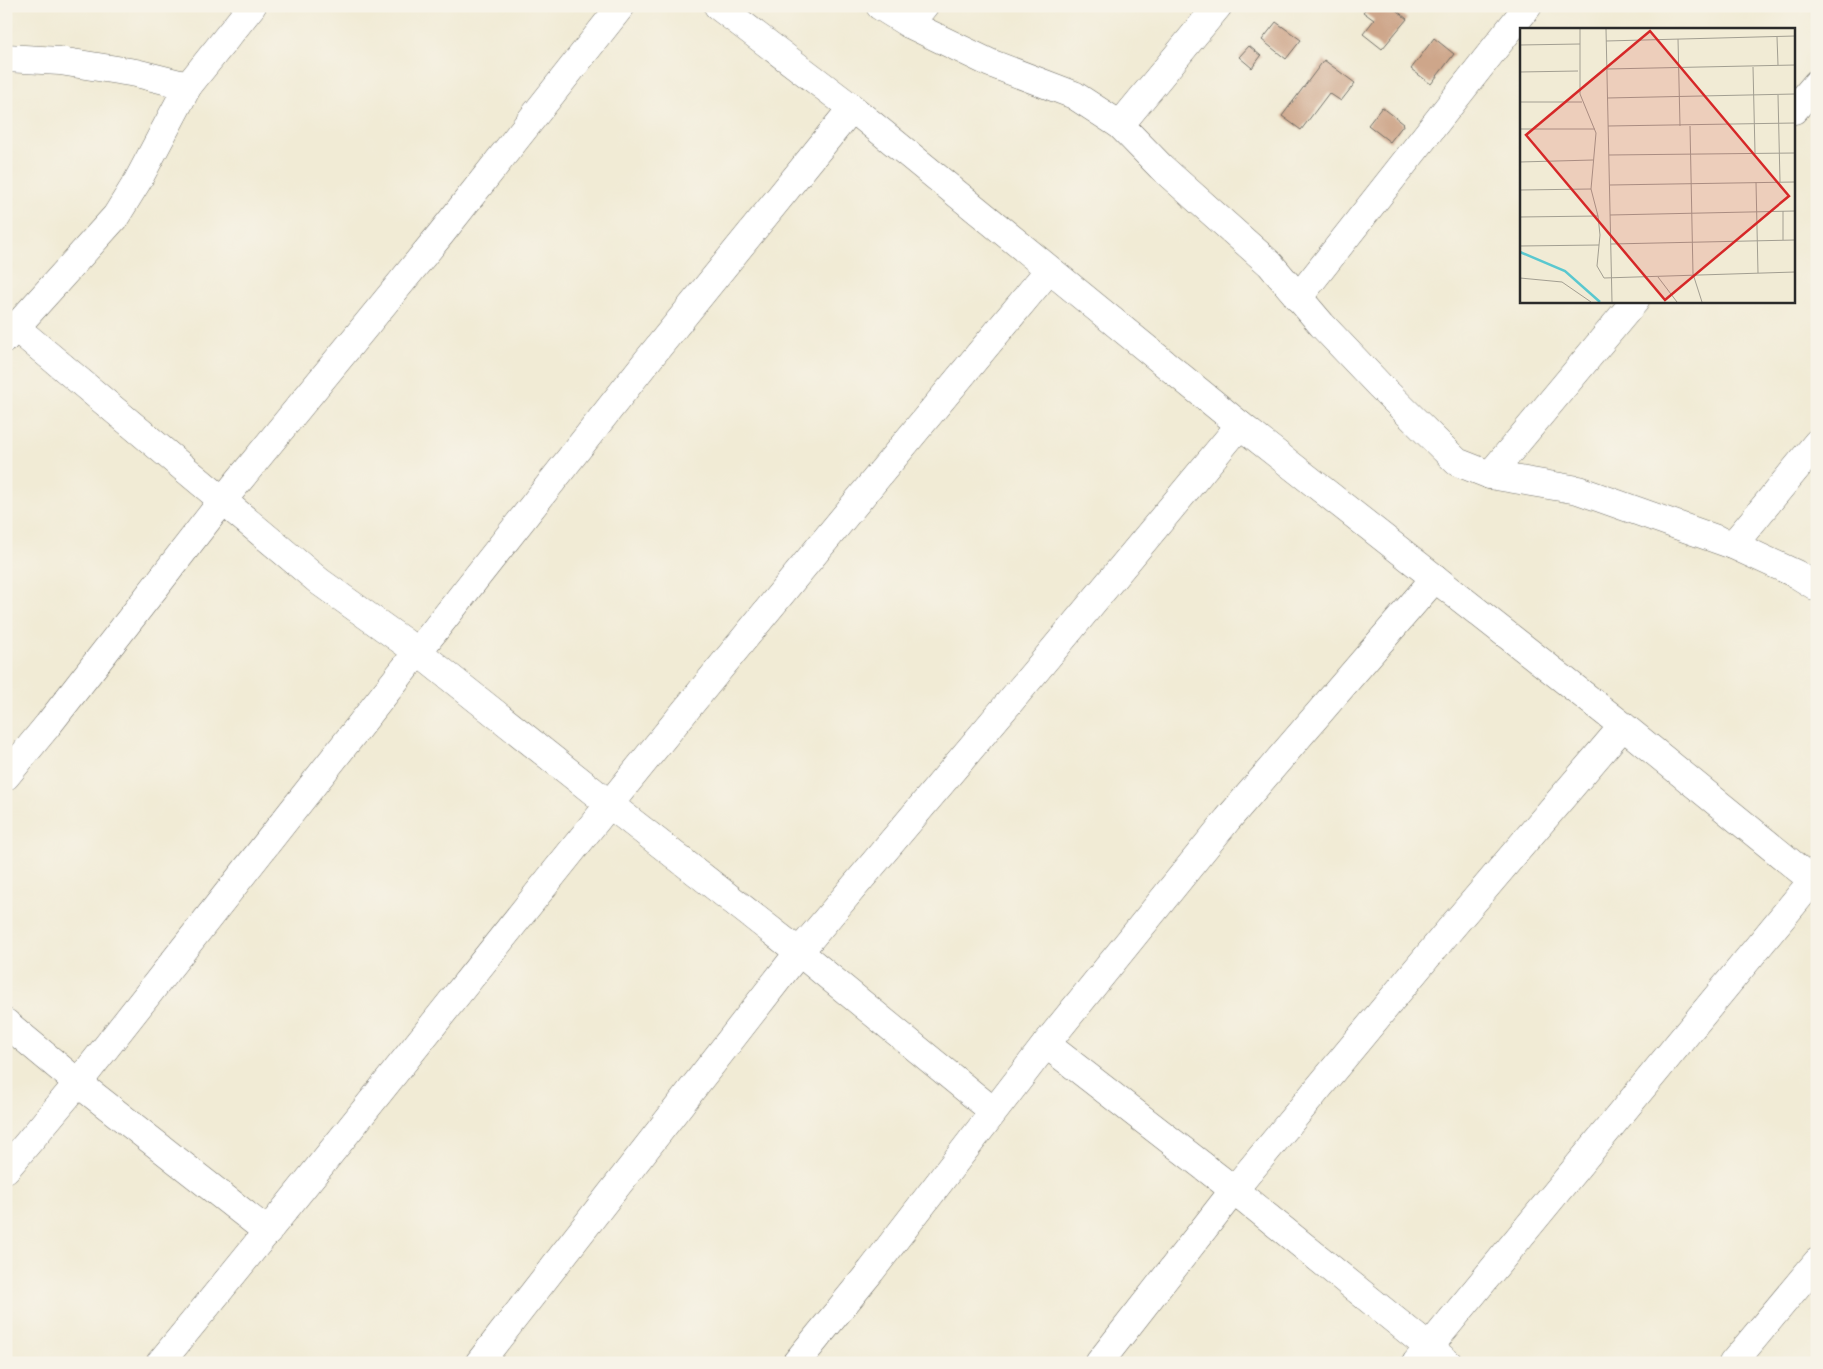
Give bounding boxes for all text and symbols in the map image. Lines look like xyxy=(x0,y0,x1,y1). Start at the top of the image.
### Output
inset map xyxy=(1520,28,1796,302)

